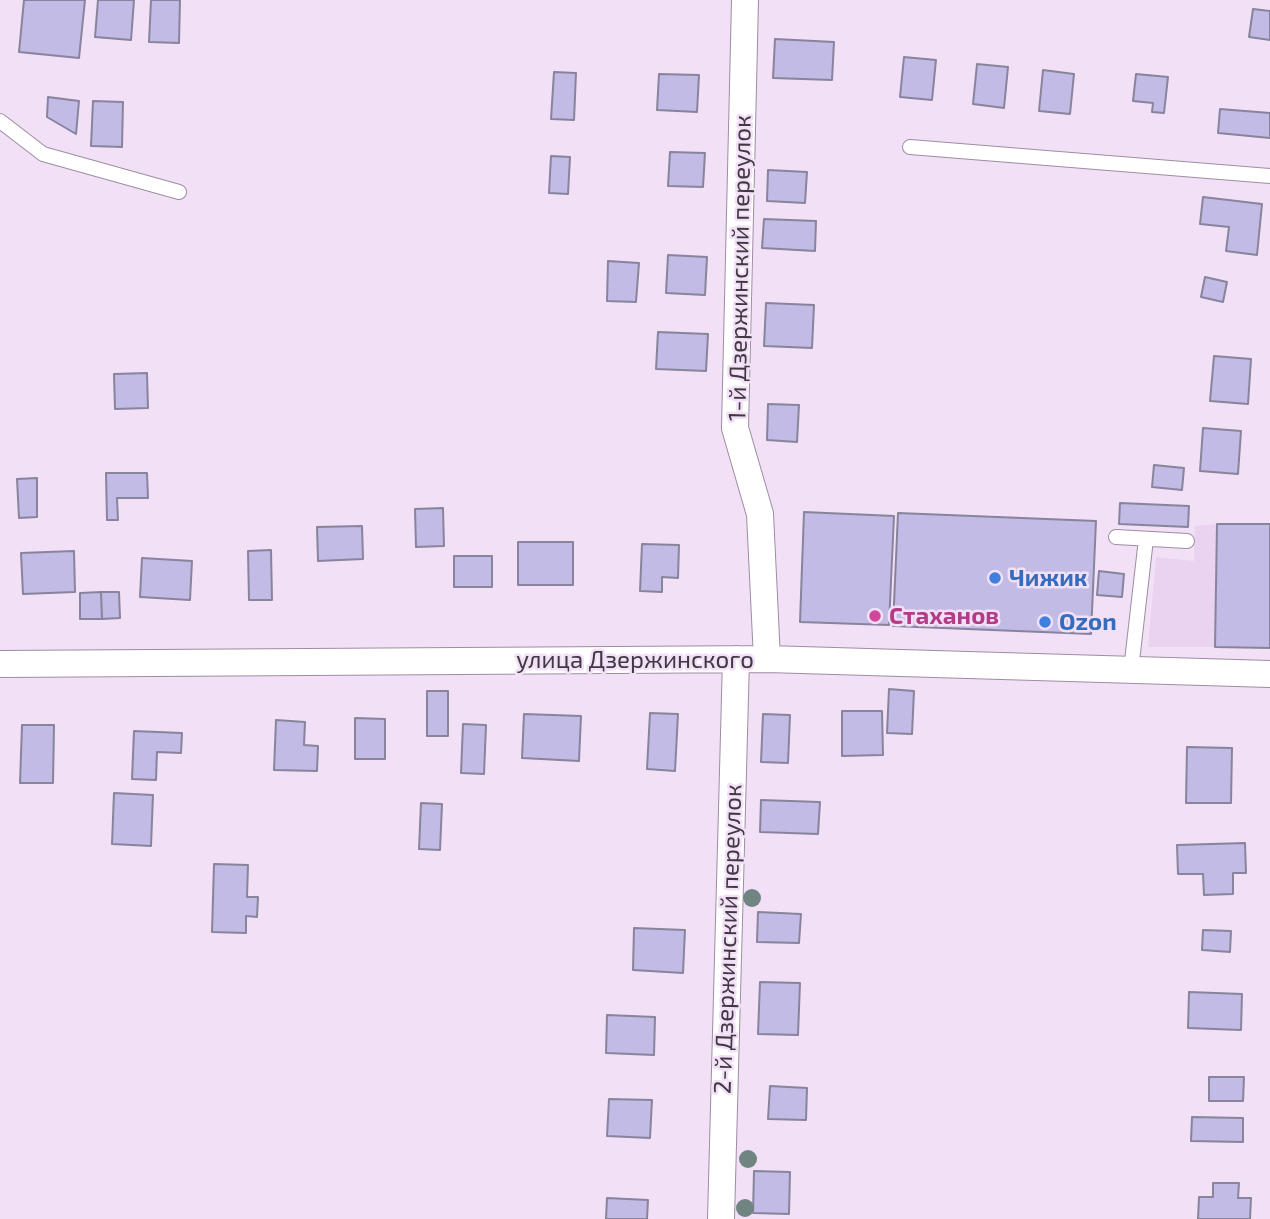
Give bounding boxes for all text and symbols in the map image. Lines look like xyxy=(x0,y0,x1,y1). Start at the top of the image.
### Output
street label: 1-й Дзержинский переулок xyxy=(723,115,757,421)
place label: Чижик xyxy=(1009,564,1087,592)
marker: Чижик xyxy=(987,570,1003,586)
place label: Стаханов xyxy=(889,602,999,630)
marker: Стаханов xyxy=(867,608,883,624)
place label: Ozon xyxy=(1059,608,1117,636)
marker: Ozon xyxy=(1037,614,1053,630)
street label: улица Дзержинского xyxy=(516,646,754,674)
street label: 2-й Дзержинский переулок xyxy=(708,784,748,1094)

